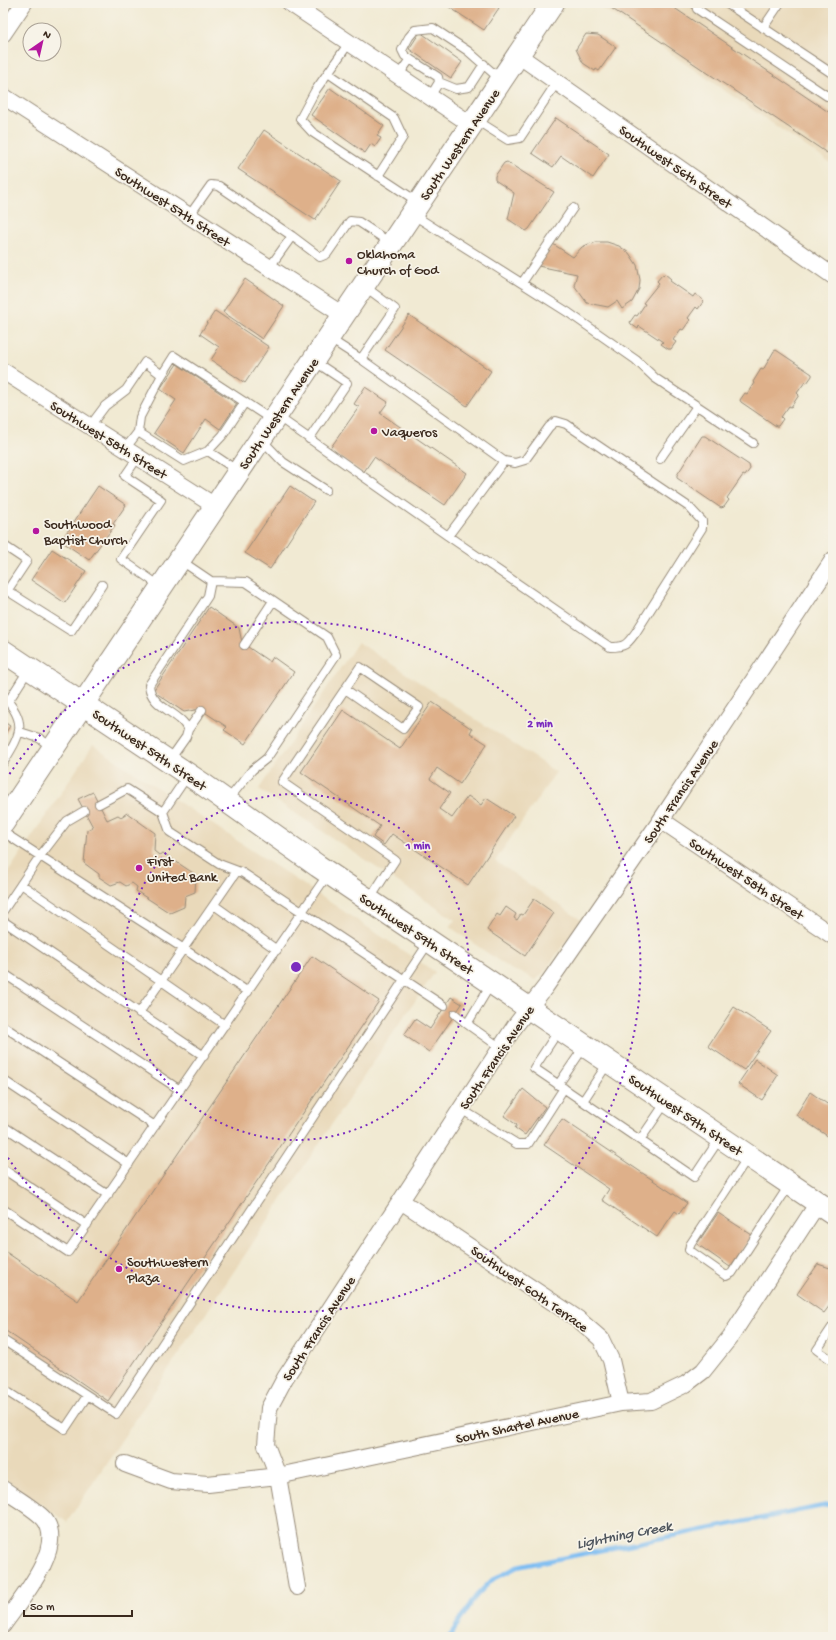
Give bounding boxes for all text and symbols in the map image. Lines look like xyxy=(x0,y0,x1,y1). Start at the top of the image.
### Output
north arrow xyxy=(22,22,62,62)
text: N xyxy=(40,28,53,42)
street label: South Western Avenue xyxy=(417,86,505,205)
street label: Southwest 56th Street xyxy=(615,123,735,214)
street label: Southwest 57th Street xyxy=(111,164,234,253)
place label: Oklahoma Church of God xyxy=(357,247,440,280)
marker: Oklahoma Church of God xyxy=(344,256,354,266)
street label: South Western Avenue xyxy=(236,355,324,474)
street label: Southwest 58th Street xyxy=(46,398,170,485)
place label: Vaqueros xyxy=(381,425,438,442)
marker: Vaqueros xyxy=(369,426,379,436)
place label: Southwood Baptist Church xyxy=(43,517,128,550)
marker: Southwood Baptist Church xyxy=(31,526,41,536)
street label: Southwest 59th Street xyxy=(88,707,210,796)
text: 2 min xyxy=(527,718,553,732)
street label: South Francis Avenue xyxy=(641,737,724,848)
street label: Southwest 58th Street xyxy=(685,835,807,926)
text: 1 min xyxy=(405,840,431,854)
place label: First United Bank xyxy=(146,854,219,887)
marker: First United Bank xyxy=(134,863,144,873)
street label: Southwest 59th Street xyxy=(355,891,477,980)
centre of rings xyxy=(289,960,303,974)
street label: South Francis Avenue xyxy=(457,1003,540,1114)
street label: Southwest 59th Street xyxy=(624,1072,746,1161)
street label: Southwest 60th Terrace xyxy=(466,1243,591,1338)
place label: Southwestern Plaza xyxy=(126,1255,209,1288)
marker: Southwestern Plaza xyxy=(114,1264,124,1274)
street label: South Francis Avenue xyxy=(280,1273,361,1385)
street label: South Shartel Avenue xyxy=(455,1406,581,1449)
water label: Lightning Creek xyxy=(575,1518,675,1554)
scale bar xyxy=(24,1592,132,1618)
text: 50 m xyxy=(30,1601,55,1615)

